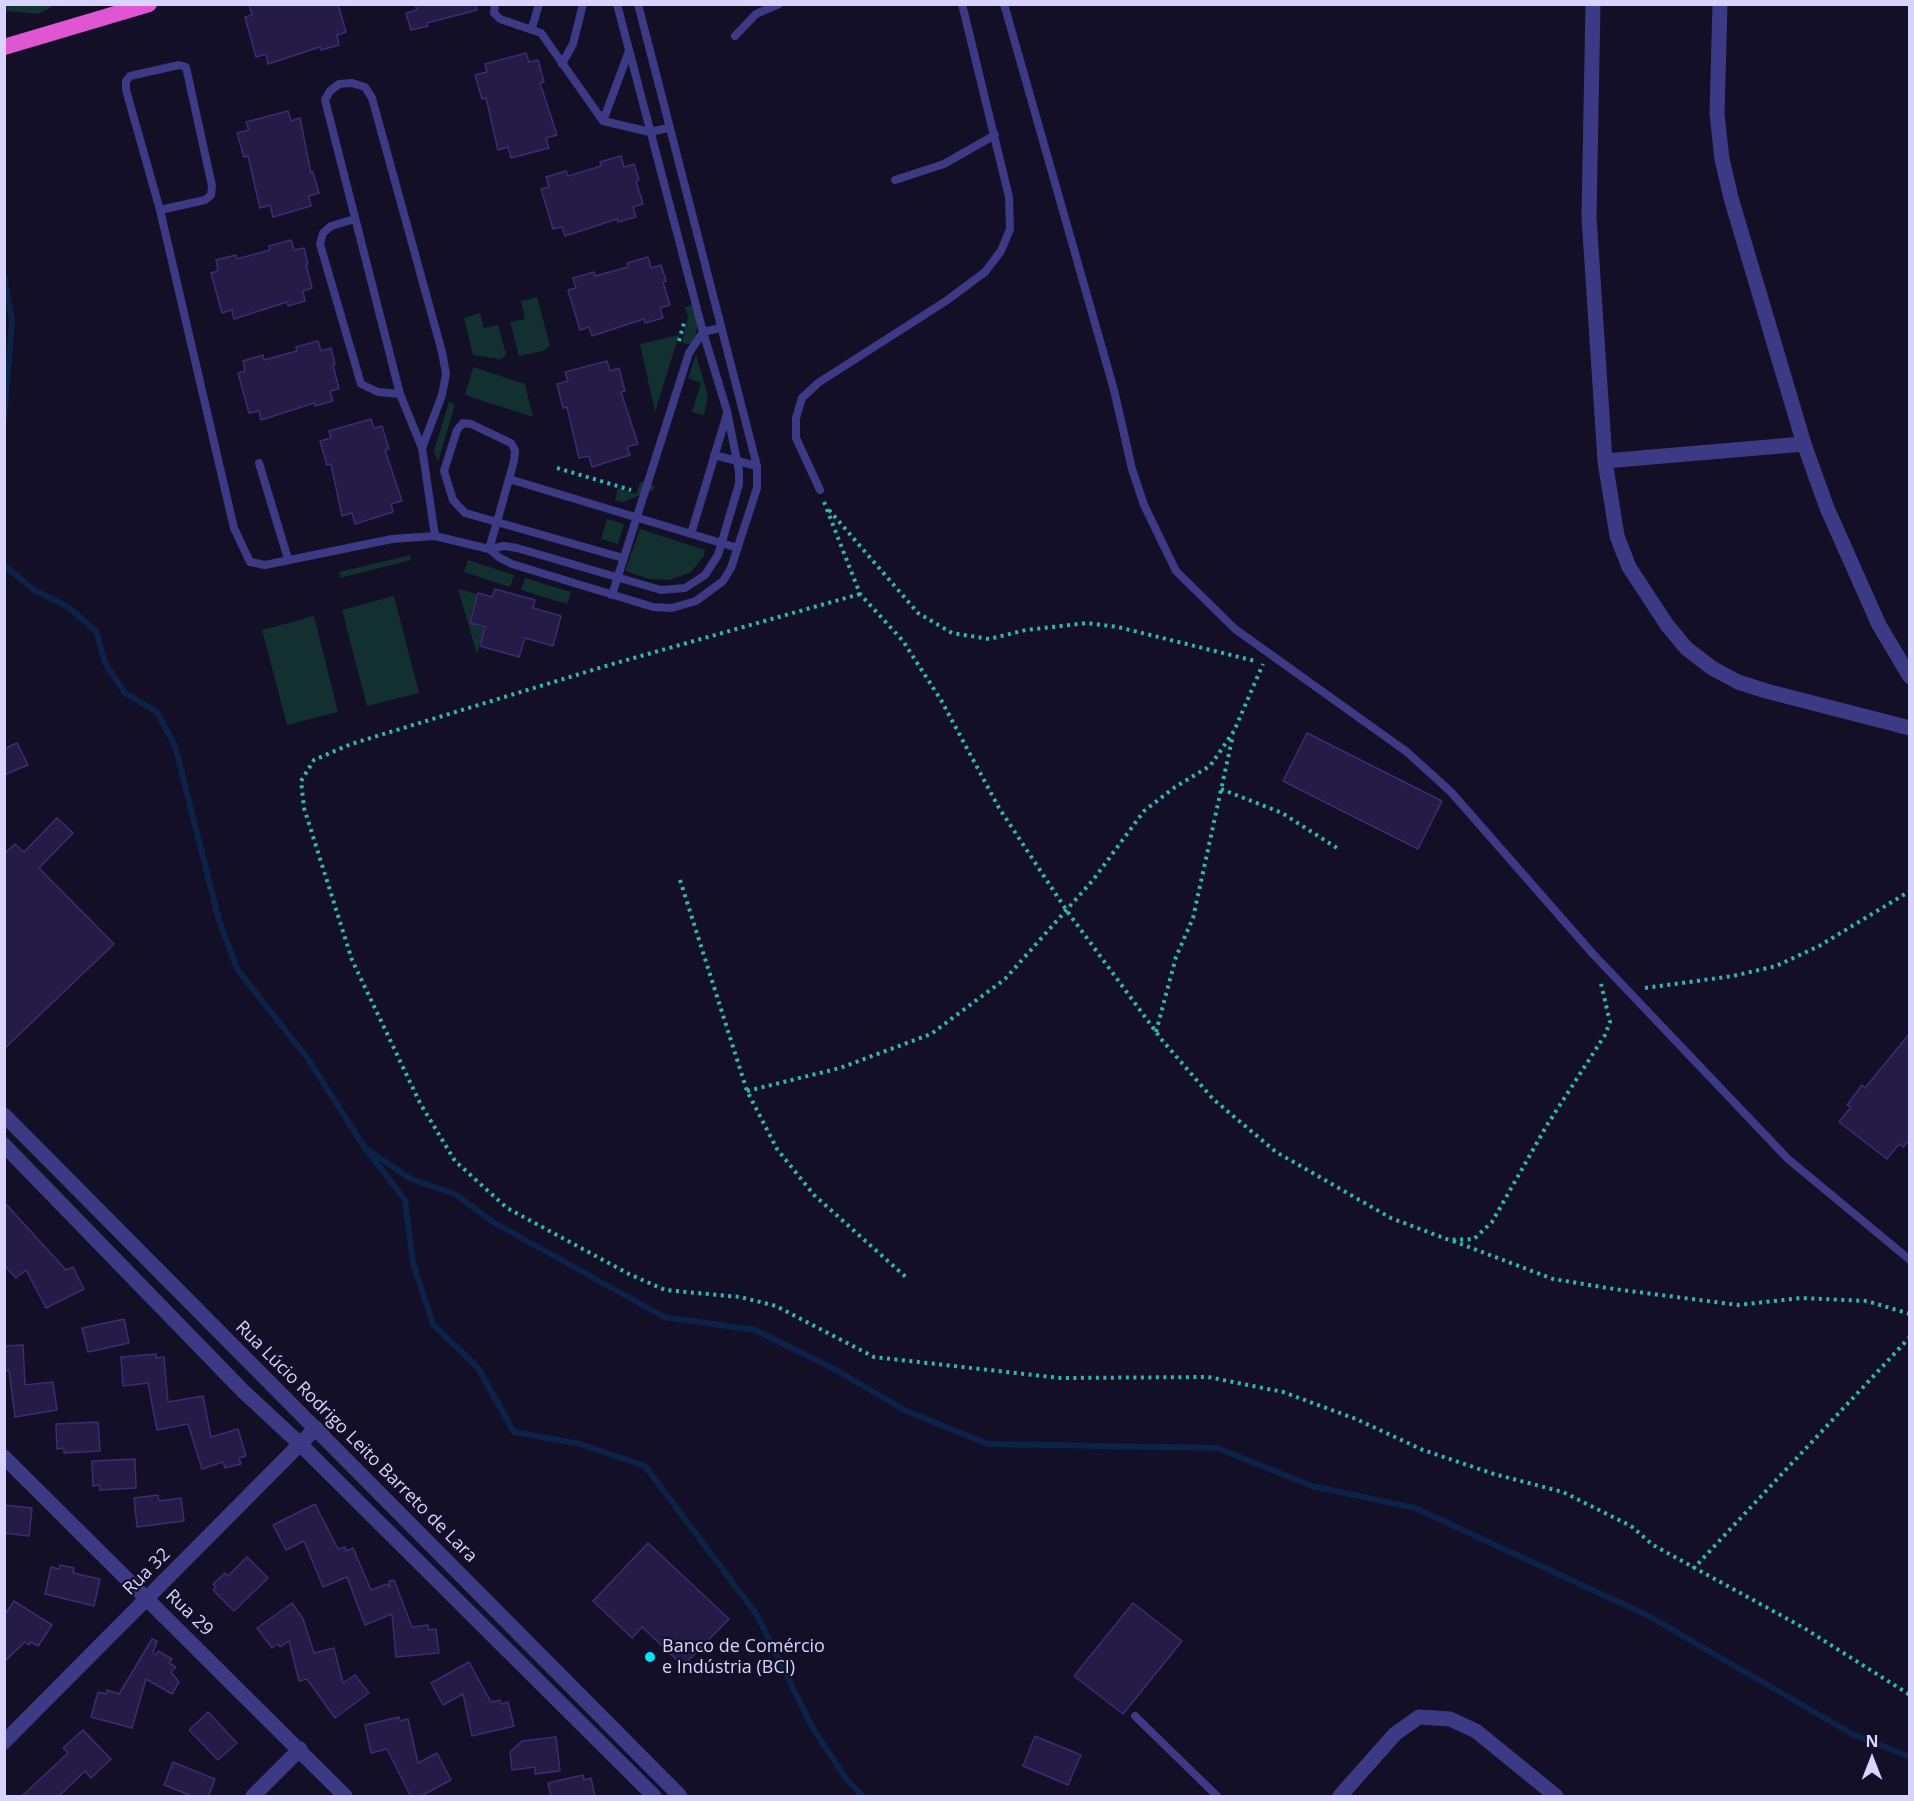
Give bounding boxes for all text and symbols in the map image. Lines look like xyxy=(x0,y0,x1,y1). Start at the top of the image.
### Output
street label: Rua Lúcio Rodrigo Leito Barreto de Lara xyxy=(231,1317,481,1567)
street label: Rua 32 xyxy=(119,1544,175,1600)
street label: Rua 29 xyxy=(161,1585,217,1641)
place label: Banco de Comércio e Indústria (BCI) xyxy=(662,1636,825,1678)
marker: Banco de Comércio e Indústria (BCI) xyxy=(643,1650,657,1664)
north arrow xyxy=(1842,1729,1902,1789)
text: N xyxy=(1865,1730,1879,1752)

